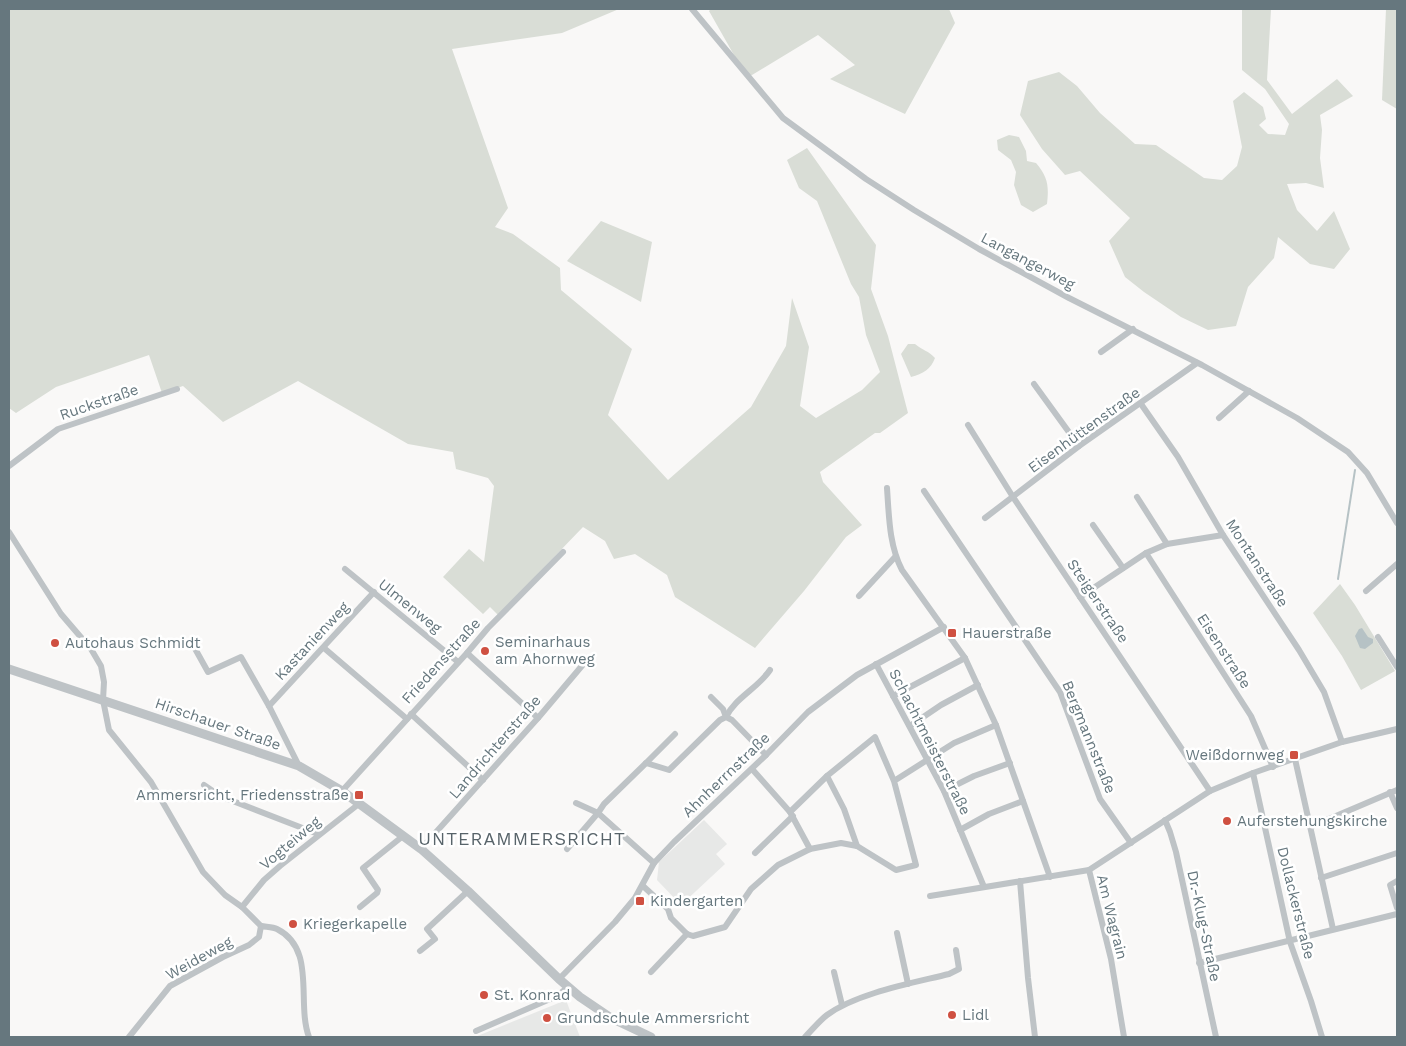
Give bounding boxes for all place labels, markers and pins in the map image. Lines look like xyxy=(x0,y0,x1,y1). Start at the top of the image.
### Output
place label: Hauerstraße xyxy=(962,624,1052,642)
marker: Hauerstraße xyxy=(946,627,958,639)
place label: Seminarhaus am Ahornweg xyxy=(495,633,595,668)
place label: Autohaus Schmidt xyxy=(65,634,201,652)
marker: Autohaus Schmidt xyxy=(49,637,61,649)
marker: Seminarhaus am Ahornweg xyxy=(479,645,491,657)
place label: Weißdornweg xyxy=(1186,746,1284,764)
marker: Weißdornweg xyxy=(1288,749,1300,761)
place label: Ammersricht, Friedensstraße xyxy=(136,786,349,804)
marker: Ammersricht, Friedensstraße xyxy=(353,789,365,801)
place label: Auferstehungskirche xyxy=(1237,812,1387,830)
marker: Auferstehungskirche xyxy=(1221,815,1233,827)
place label: Kindergarten xyxy=(650,892,743,910)
marker: Kindergarten xyxy=(634,895,646,907)
place label: Kriegerkapelle xyxy=(303,915,407,933)
marker: Kriegerkapelle xyxy=(287,918,299,930)
place label: St. Konrad xyxy=(494,986,570,1004)
marker: St. Konrad xyxy=(478,989,490,1001)
place label: Lidl xyxy=(962,1006,989,1024)
place label: Grundschule Ammersricht xyxy=(557,1009,750,1027)
marker: Lidl xyxy=(946,1009,958,1021)
marker: Grundschule Ammersricht xyxy=(541,1012,553,1024)

